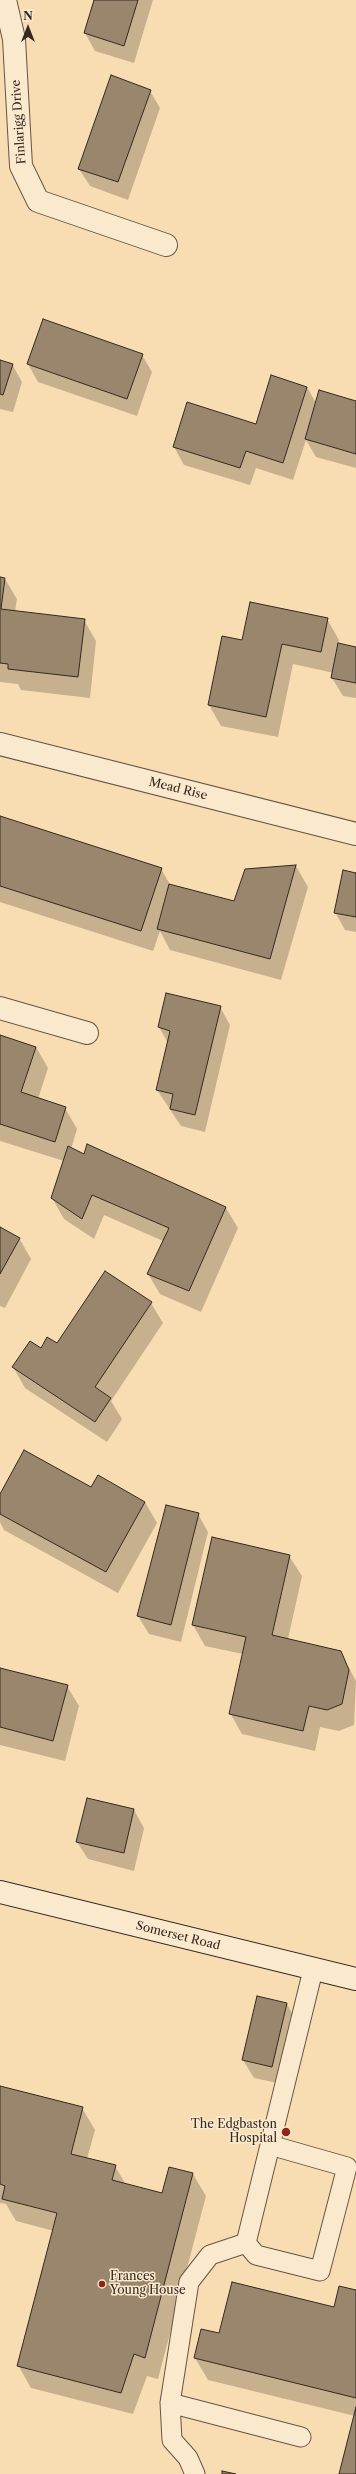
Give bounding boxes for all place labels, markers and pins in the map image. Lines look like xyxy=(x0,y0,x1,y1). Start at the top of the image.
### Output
place label: The Edgbaston Hospital xyxy=(191,2118,277,2146)
marker: The Edgbaston Hospital xyxy=(280,2126,292,2138)
place label: Frances Young House xyxy=(110,2270,186,2298)
marker: Frances Young House xyxy=(97,2279,107,2289)

